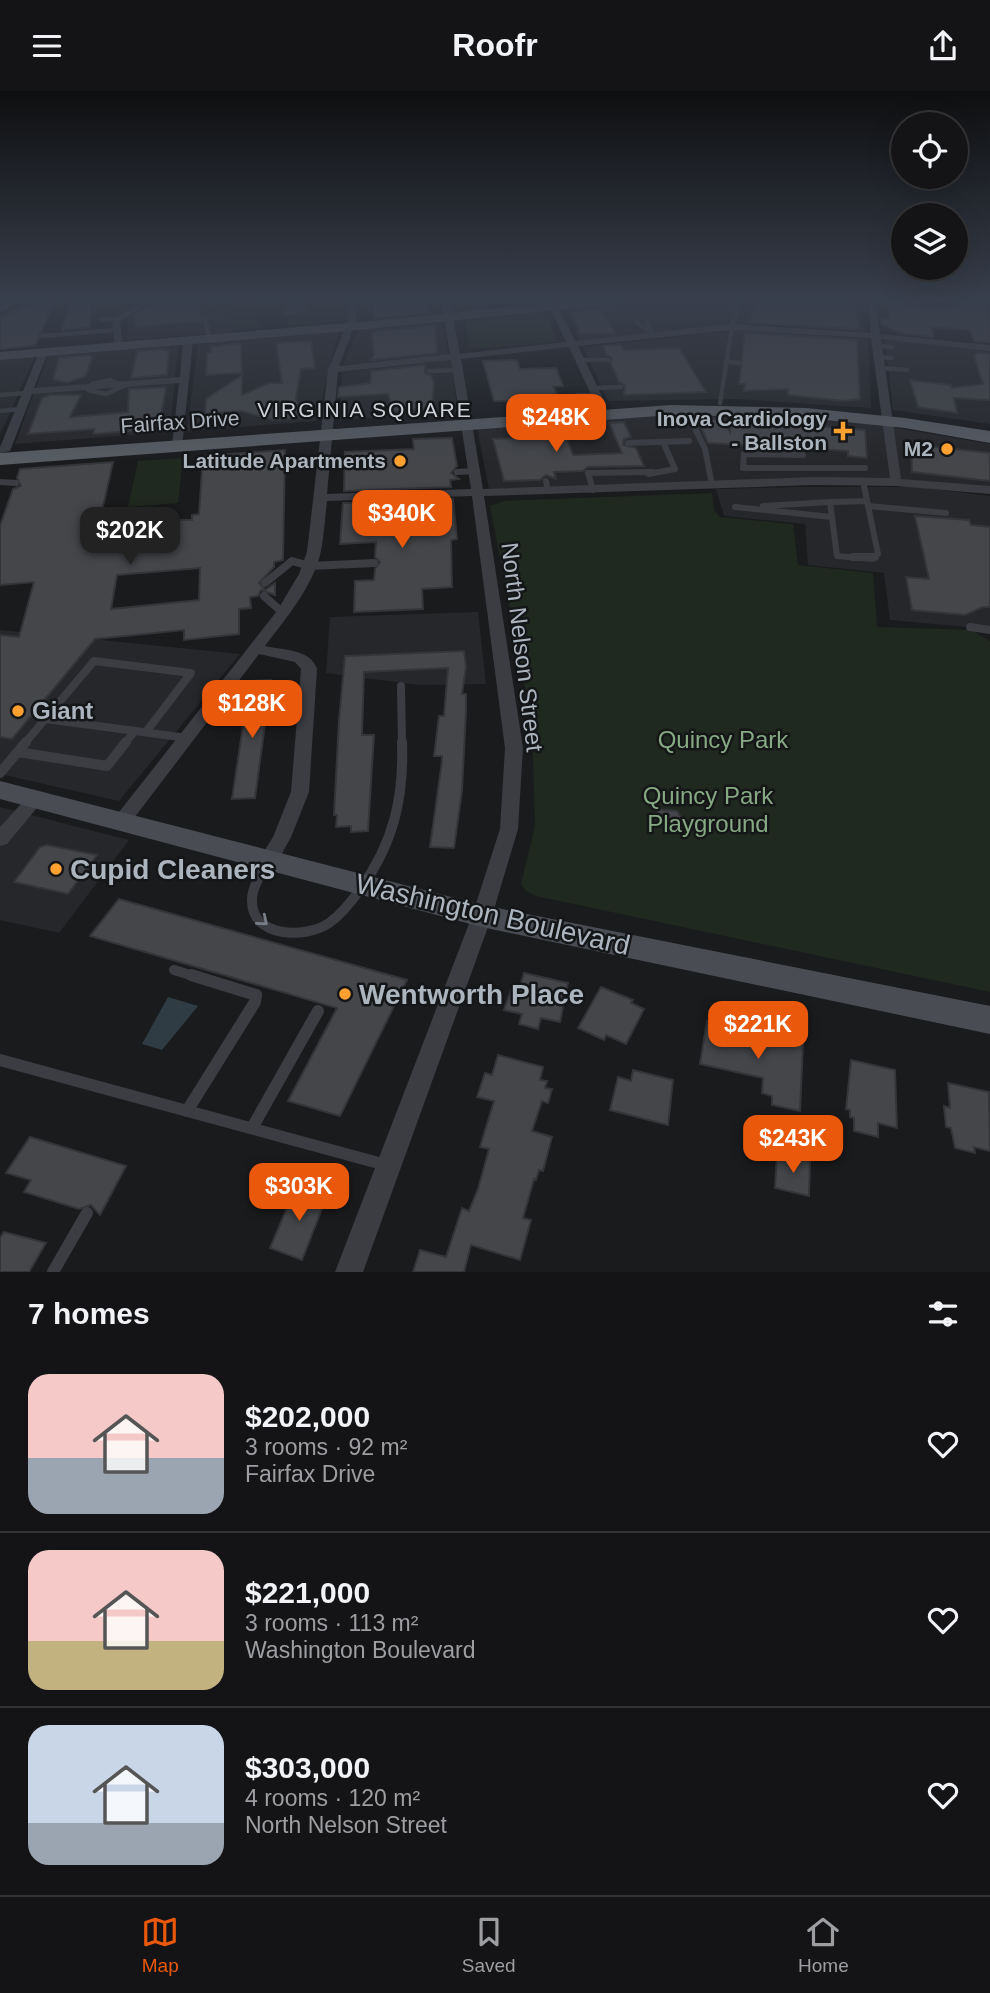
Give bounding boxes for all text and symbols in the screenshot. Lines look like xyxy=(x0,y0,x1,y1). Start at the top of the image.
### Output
icon: menu xyxy=(28,27,66,65)
text: Roofr xyxy=(452,27,538,63)
icon: share xyxy=(924,27,962,65)
map controls xyxy=(891,112,968,280)
button: locate xyxy=(891,112,968,189)
button: layers xyxy=(891,203,968,280)
pin: $248K xyxy=(507,395,605,454)
district label: VIRGINIA SQUARE xyxy=(257,398,473,421)
text: $248K xyxy=(522,404,590,430)
street label: Fairfax Drive xyxy=(120,406,240,437)
place label: Inova Cardiology - Ballston xyxy=(657,407,827,454)
marker: Inova Cardiology - Ballston xyxy=(833,421,853,441)
place label: M2 xyxy=(904,437,933,460)
marker: M2 xyxy=(939,441,955,457)
place label: Latitude Apartments xyxy=(183,449,386,472)
marker: Latitude Apartments xyxy=(392,453,408,469)
pin: $340K xyxy=(353,491,451,550)
text: $340K xyxy=(368,500,436,526)
pin: $202K xyxy=(81,507,179,567)
text: $202K xyxy=(96,517,164,543)
street label: North Nelson Street xyxy=(496,541,549,754)
pin: $128K xyxy=(203,681,301,740)
text: $128K xyxy=(218,690,286,716)
place label: Giant xyxy=(32,697,93,724)
marker: Giant xyxy=(10,703,26,719)
park label: Quincy Park xyxy=(658,726,789,753)
park label: Quincy Park Playground xyxy=(643,782,774,837)
place label: Cupid Cleaners xyxy=(70,854,275,885)
marker: Cupid Cleaners xyxy=(48,861,64,877)
street label: Washington Boulevard xyxy=(353,868,633,961)
one-way arrow xyxy=(255,912,268,925)
place label: Wentworth Place xyxy=(359,979,584,1010)
marker: Wentworth Place xyxy=(337,986,353,1002)
pin: $221K xyxy=(709,1002,807,1061)
text: $221K xyxy=(724,1011,792,1037)
pin: $243K xyxy=(744,1115,842,1175)
text: $243K xyxy=(759,1125,827,1151)
pin: $303K xyxy=(250,1163,348,1223)
text: $303K xyxy=(265,1173,333,1199)
icon: filters xyxy=(924,1295,962,1333)
text: 7 homes xyxy=(28,1297,150,1330)
text: $202,000 xyxy=(245,1400,370,1433)
icon: home xyxy=(84,1402,168,1486)
icon: heart xyxy=(924,1425,962,1463)
text: 3 rooms · 92 m² xyxy=(245,1434,407,1460)
text: Fairfax Drive xyxy=(245,1461,375,1487)
text: $221,000 xyxy=(245,1576,370,1609)
icon: home xyxy=(84,1578,168,1662)
icon: heart xyxy=(924,1601,962,1639)
text: 3 rooms · 113 m² xyxy=(245,1610,418,1636)
text: Washington Boulevard xyxy=(245,1637,476,1663)
text: $303,000 xyxy=(245,1751,370,1784)
icon: home xyxy=(84,1753,168,1837)
icon: heart xyxy=(924,1776,962,1814)
text: 4 rooms · 120 m² xyxy=(245,1785,420,1811)
text: North Nelson Street xyxy=(245,1812,447,1838)
tab: Map xyxy=(141,1913,179,1977)
tab: Saved xyxy=(462,1913,516,1977)
tab: Home xyxy=(798,1913,849,1977)

